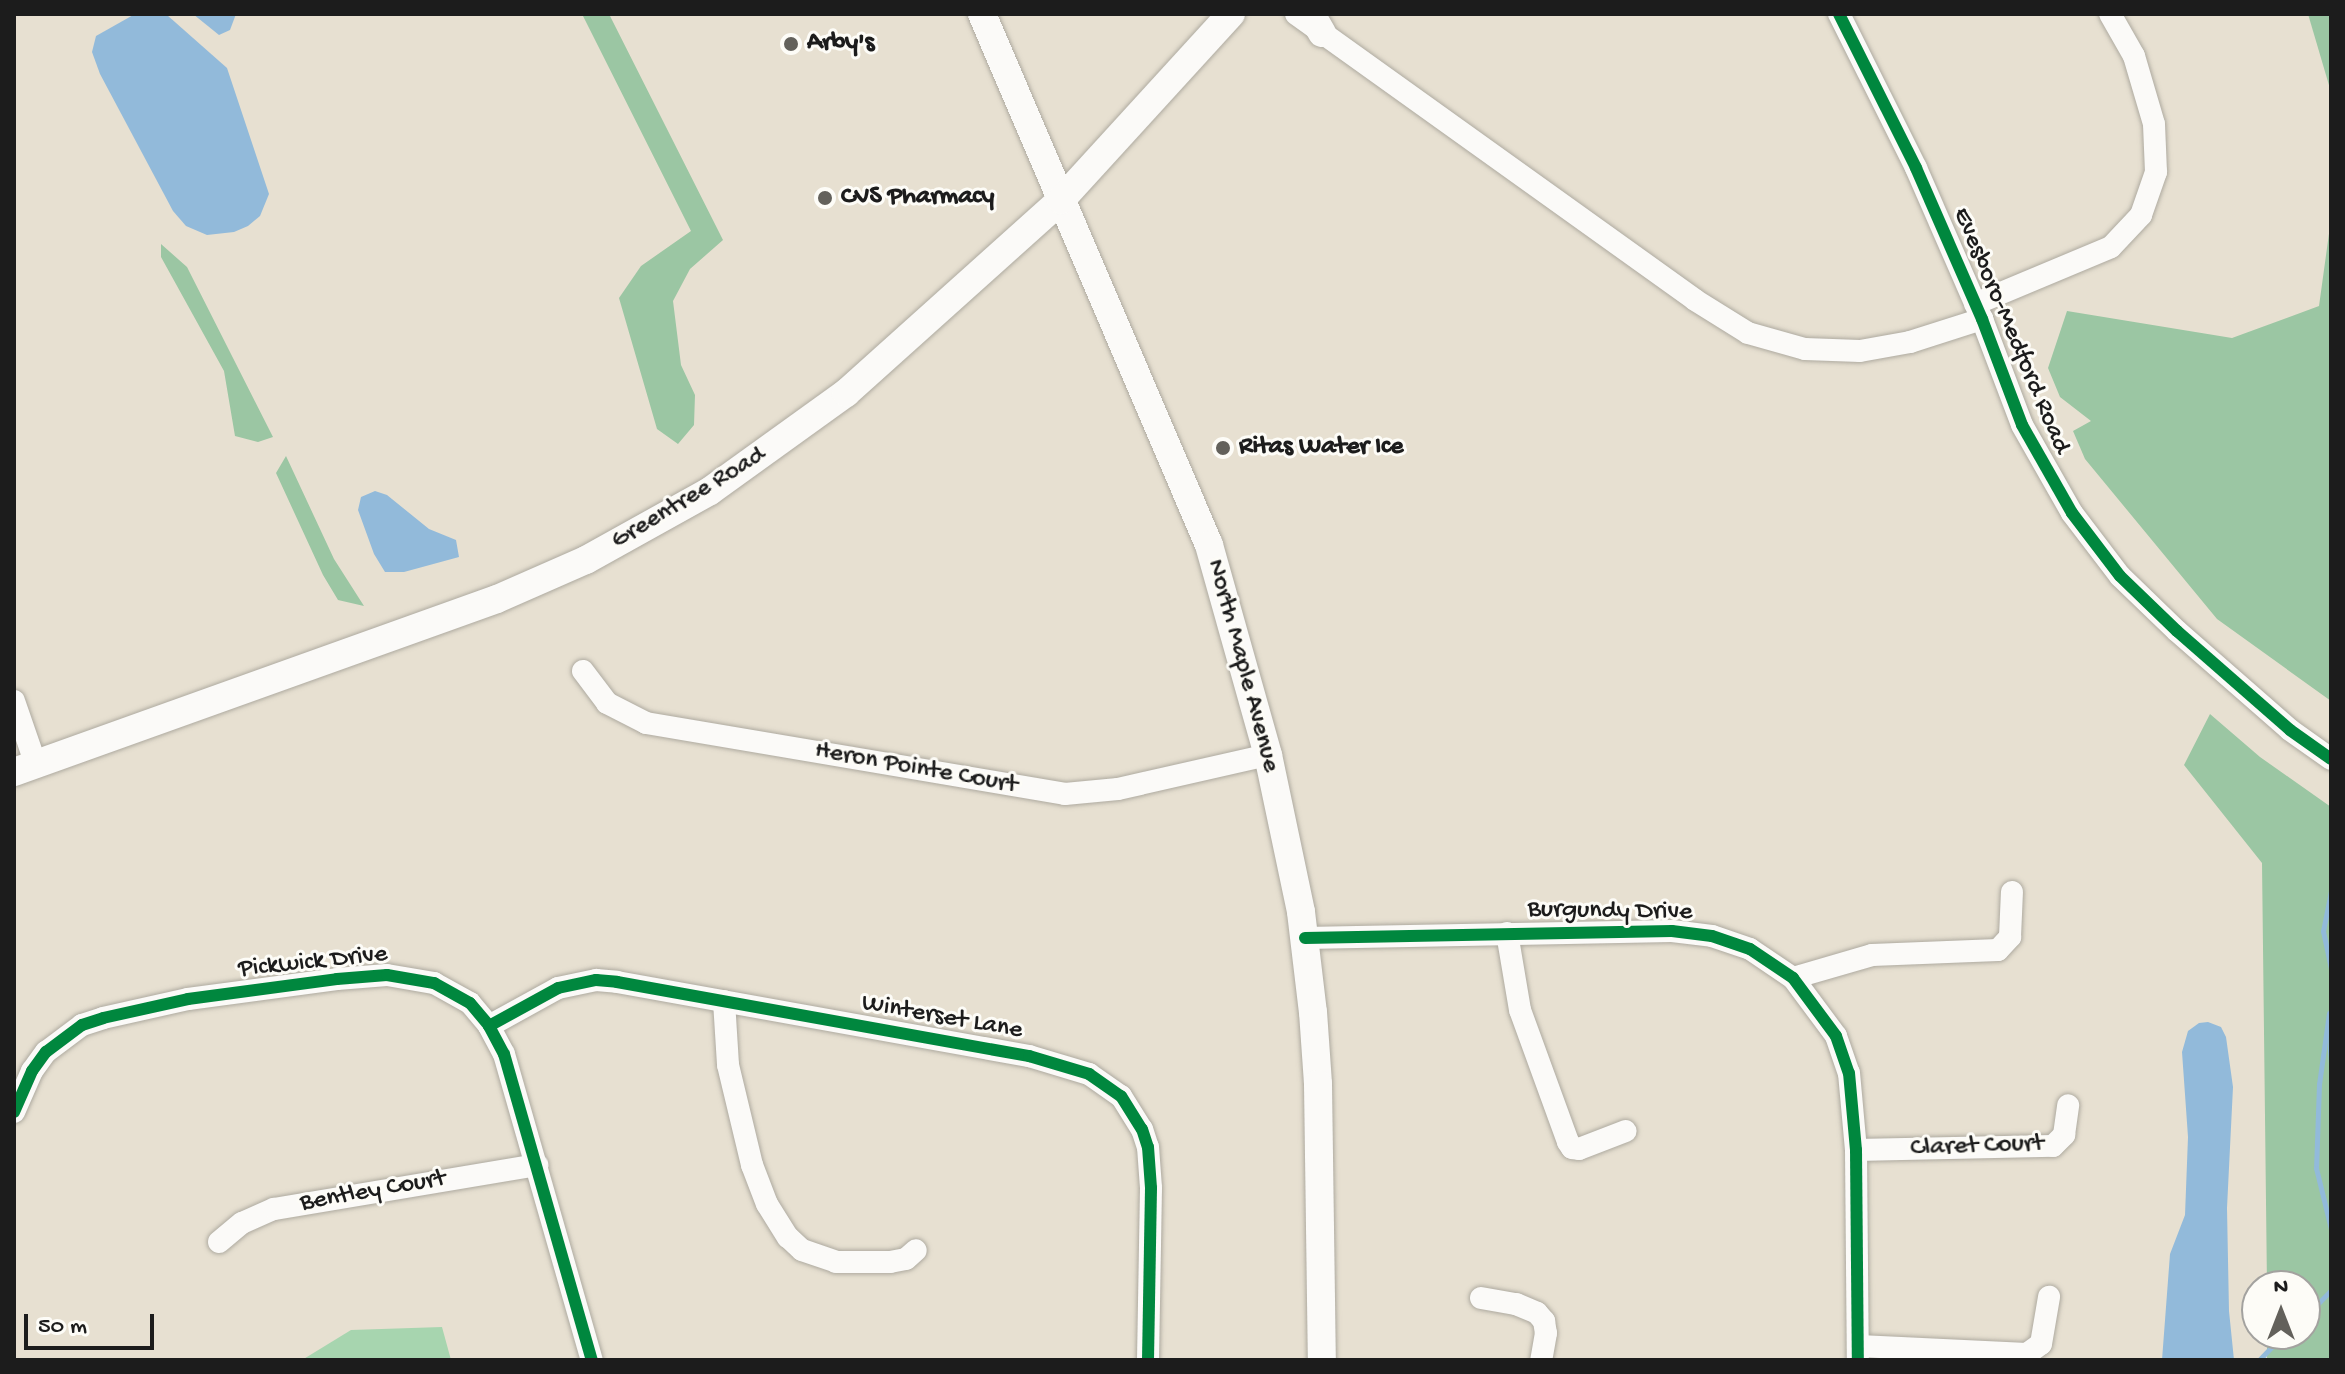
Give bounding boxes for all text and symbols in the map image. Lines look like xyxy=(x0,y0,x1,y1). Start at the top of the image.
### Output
place label: Arby's xyxy=(807,28,874,60)
marker: Arby's xyxy=(782,35,800,53)
place label: CVS Pharmacy xyxy=(841,182,994,214)
marker: CVS Pharmacy xyxy=(816,189,834,207)
street label: Evesboro-Medford Road xyxy=(1944,203,2076,459)
place label: Ritas Water Ice xyxy=(1239,432,1403,464)
marker: Ritas Water Ice xyxy=(1214,439,1232,457)
street label: Greentree Road xyxy=(606,441,772,557)
street label: North Maple Avenue xyxy=(1199,556,1285,776)
street label: Heron Pointe Court xyxy=(812,736,1020,802)
street label: Burgundy Drive xyxy=(1527,895,1693,929)
street label: Pickwick Drive xyxy=(237,940,389,986)
street label: Winterset Lane xyxy=(859,989,1025,1047)
street label: Claret Court xyxy=(1910,1129,2044,1165)
street label: Bentley Court xyxy=(298,1164,448,1220)
north arrow xyxy=(2241,1270,2321,1350)
text: N xyxy=(2274,1275,2288,1301)
scale bar xyxy=(28,1298,158,1348)
text: 50 m xyxy=(38,1313,87,1342)

